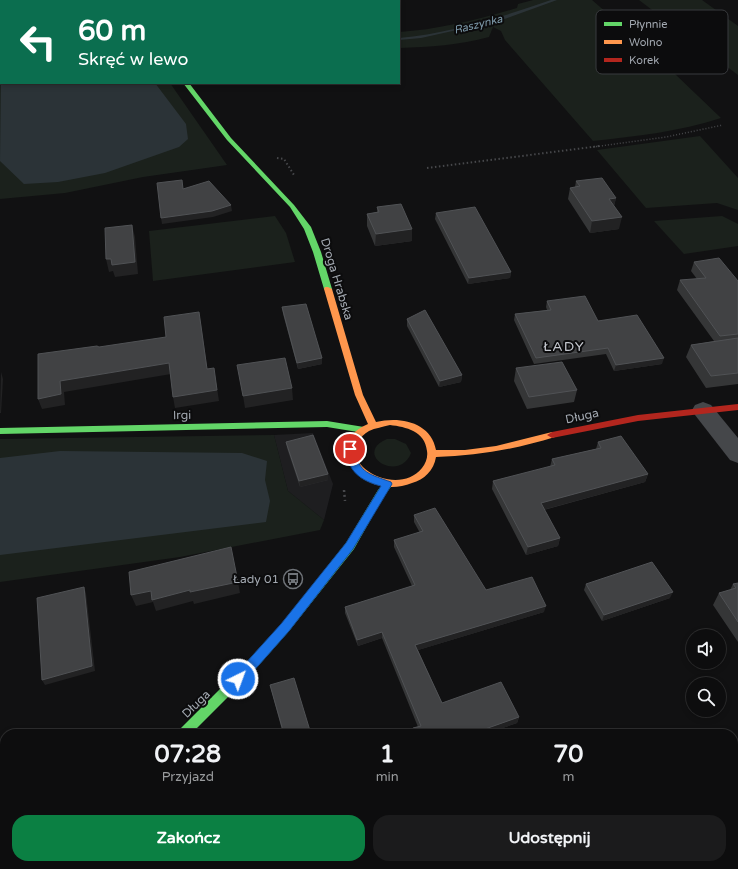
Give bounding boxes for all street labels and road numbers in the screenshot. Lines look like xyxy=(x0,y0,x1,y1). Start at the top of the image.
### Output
street label: Droga Hrabska xyxy=(318,236,356,322)
street label: Długa xyxy=(564,406,600,426)
street label: Irgi xyxy=(173,408,191,422)
street label: Długa xyxy=(179,687,213,721)

